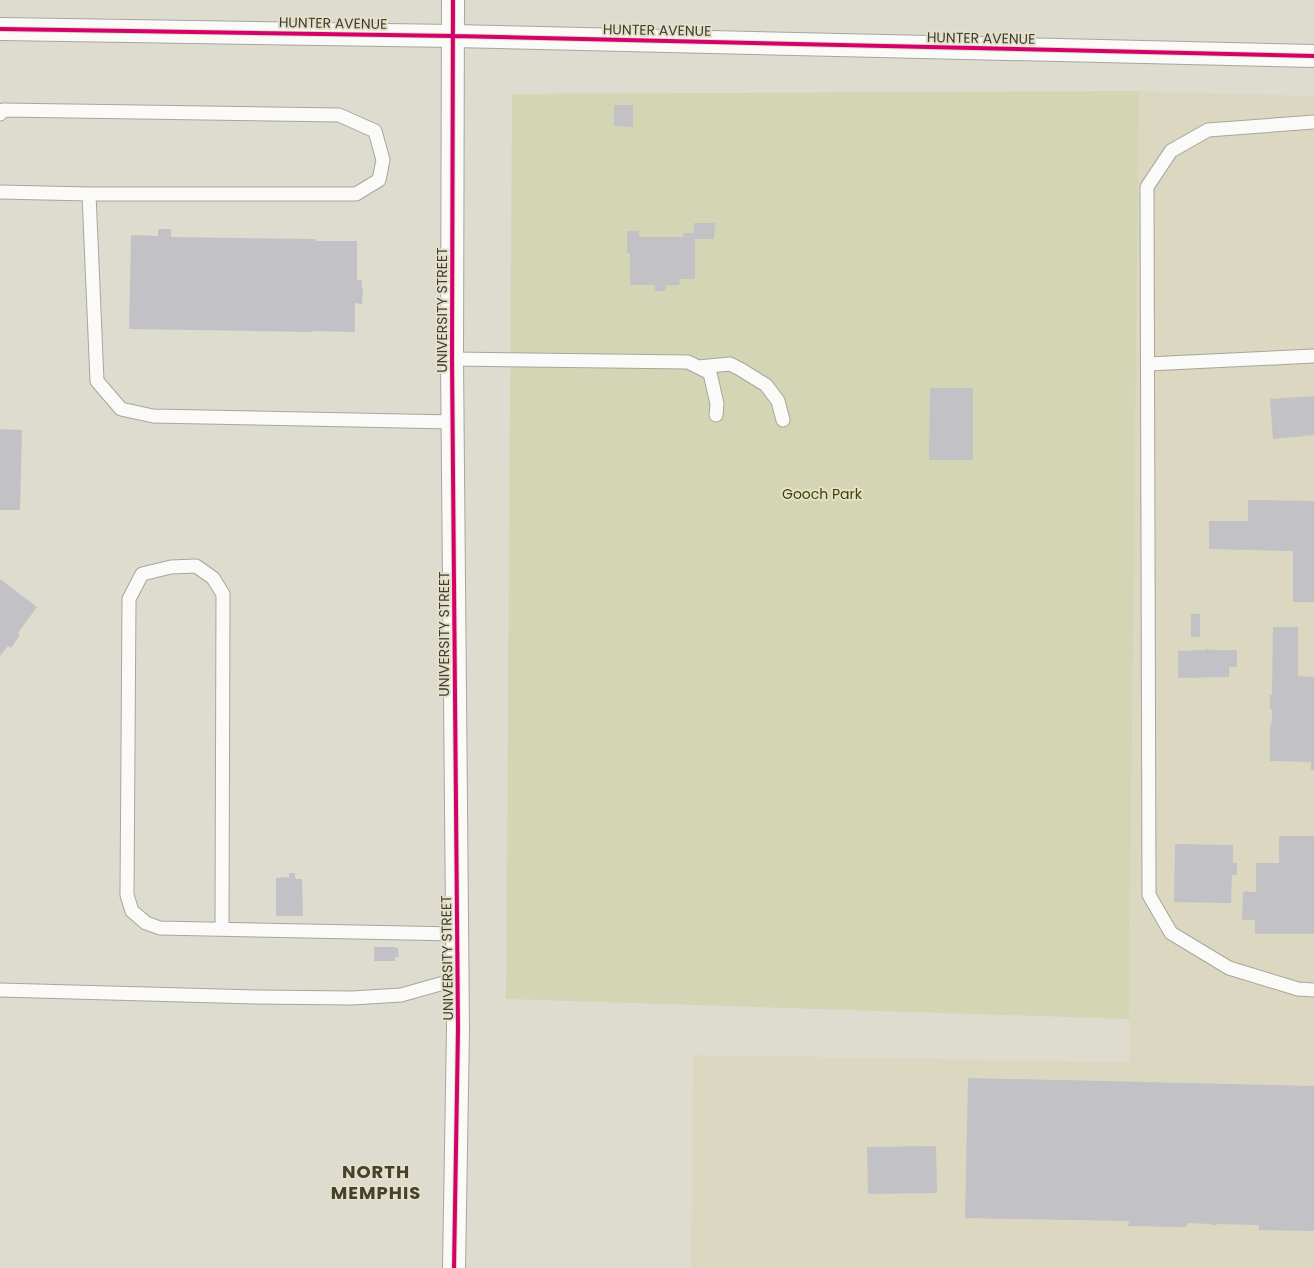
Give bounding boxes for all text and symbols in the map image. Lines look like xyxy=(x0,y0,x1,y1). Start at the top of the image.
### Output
street label: HUNTER AVENUE xyxy=(279,12,387,34)
street label: HUNTER AVENUE xyxy=(603,19,711,41)
street label: HUNTER AVENUE xyxy=(927,27,1035,49)
street label: UNIVERSITY STREET xyxy=(432,247,452,373)
park label: Gooch Park xyxy=(782,484,863,504)
street label: UNIVERSITY STREET xyxy=(434,571,454,697)
street label: UNIVERSITY STREET xyxy=(436,895,458,1021)
district label: NORTH MEMPHIS xyxy=(331,1159,421,1205)

